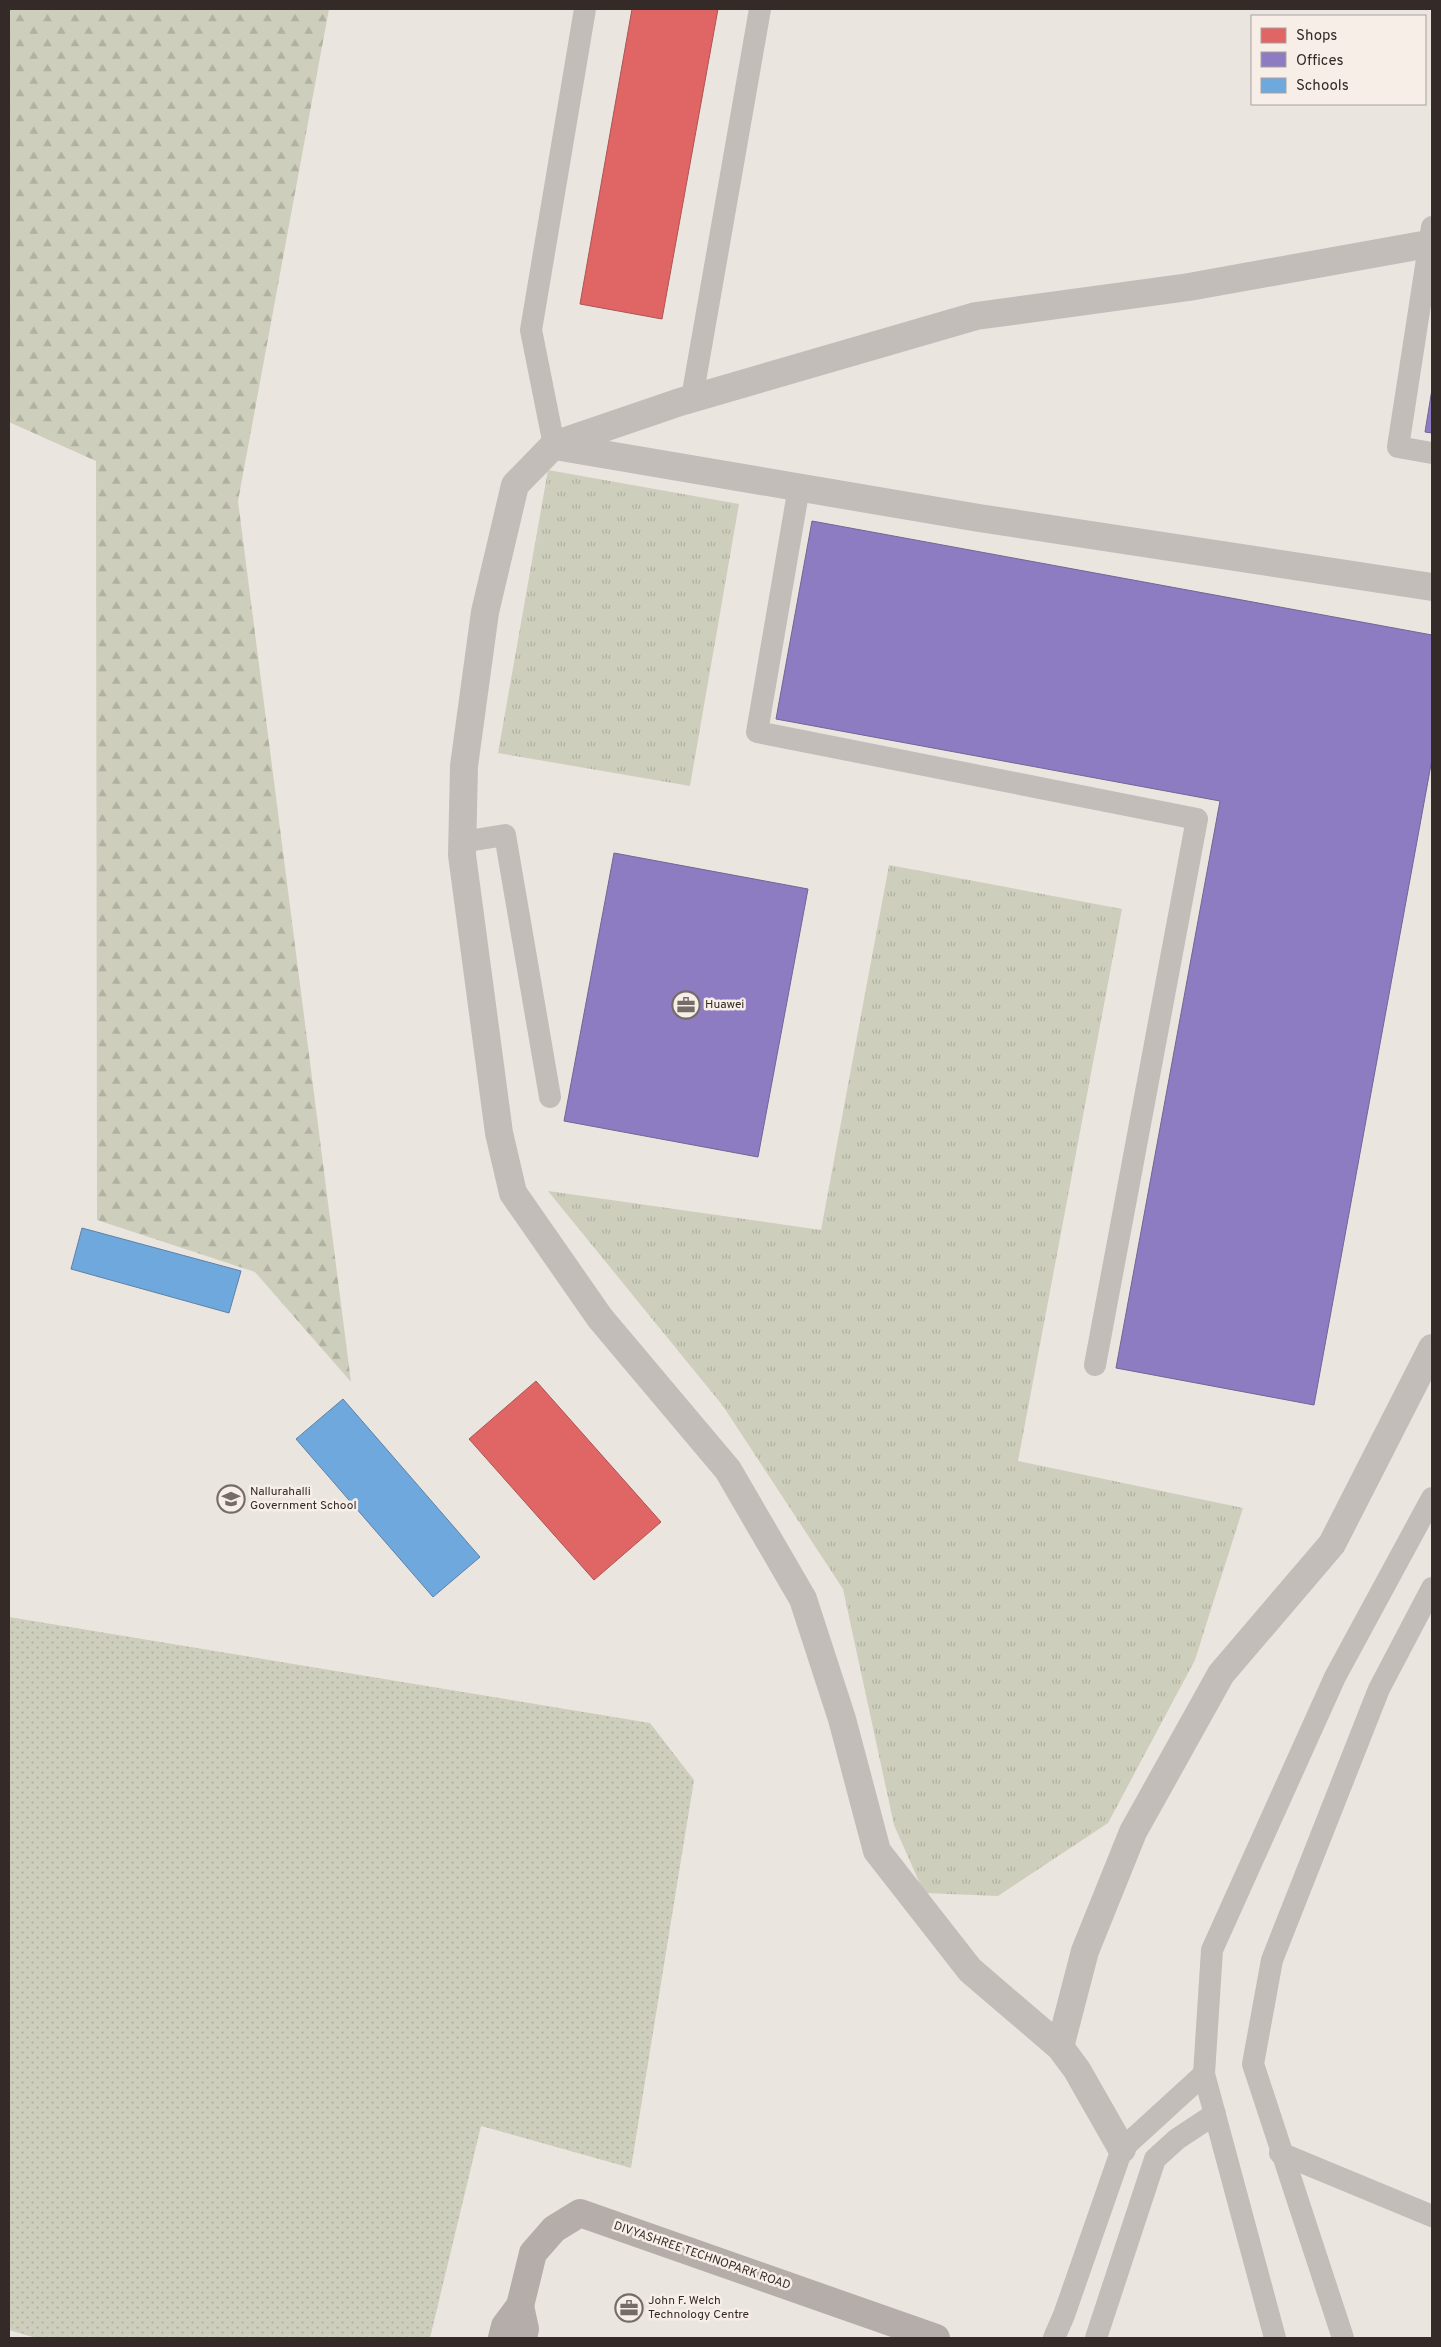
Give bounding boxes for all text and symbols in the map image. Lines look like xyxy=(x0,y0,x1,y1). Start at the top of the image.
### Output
legend xyxy=(1251,15,1426,105)
text: Shops xyxy=(1296,27,1337,46)
text: Offices xyxy=(1296,52,1343,71)
text: Schools xyxy=(1296,77,1349,96)
office icon: Huawei xyxy=(671,990,701,1020)
place label: Huawei xyxy=(705,997,744,1013)
school or university icon: Nallurahalli Government School xyxy=(216,1484,246,1514)
place label: Nallurahalli Government School xyxy=(250,1484,357,1514)
street label: DIVYASHREE TECHNOPARK ROAD xyxy=(611,2218,793,2294)
office icon: John F. Welch Technology Centre xyxy=(614,2293,644,2323)
place label: John F. Welch Technology Centre xyxy=(648,2293,749,2323)

